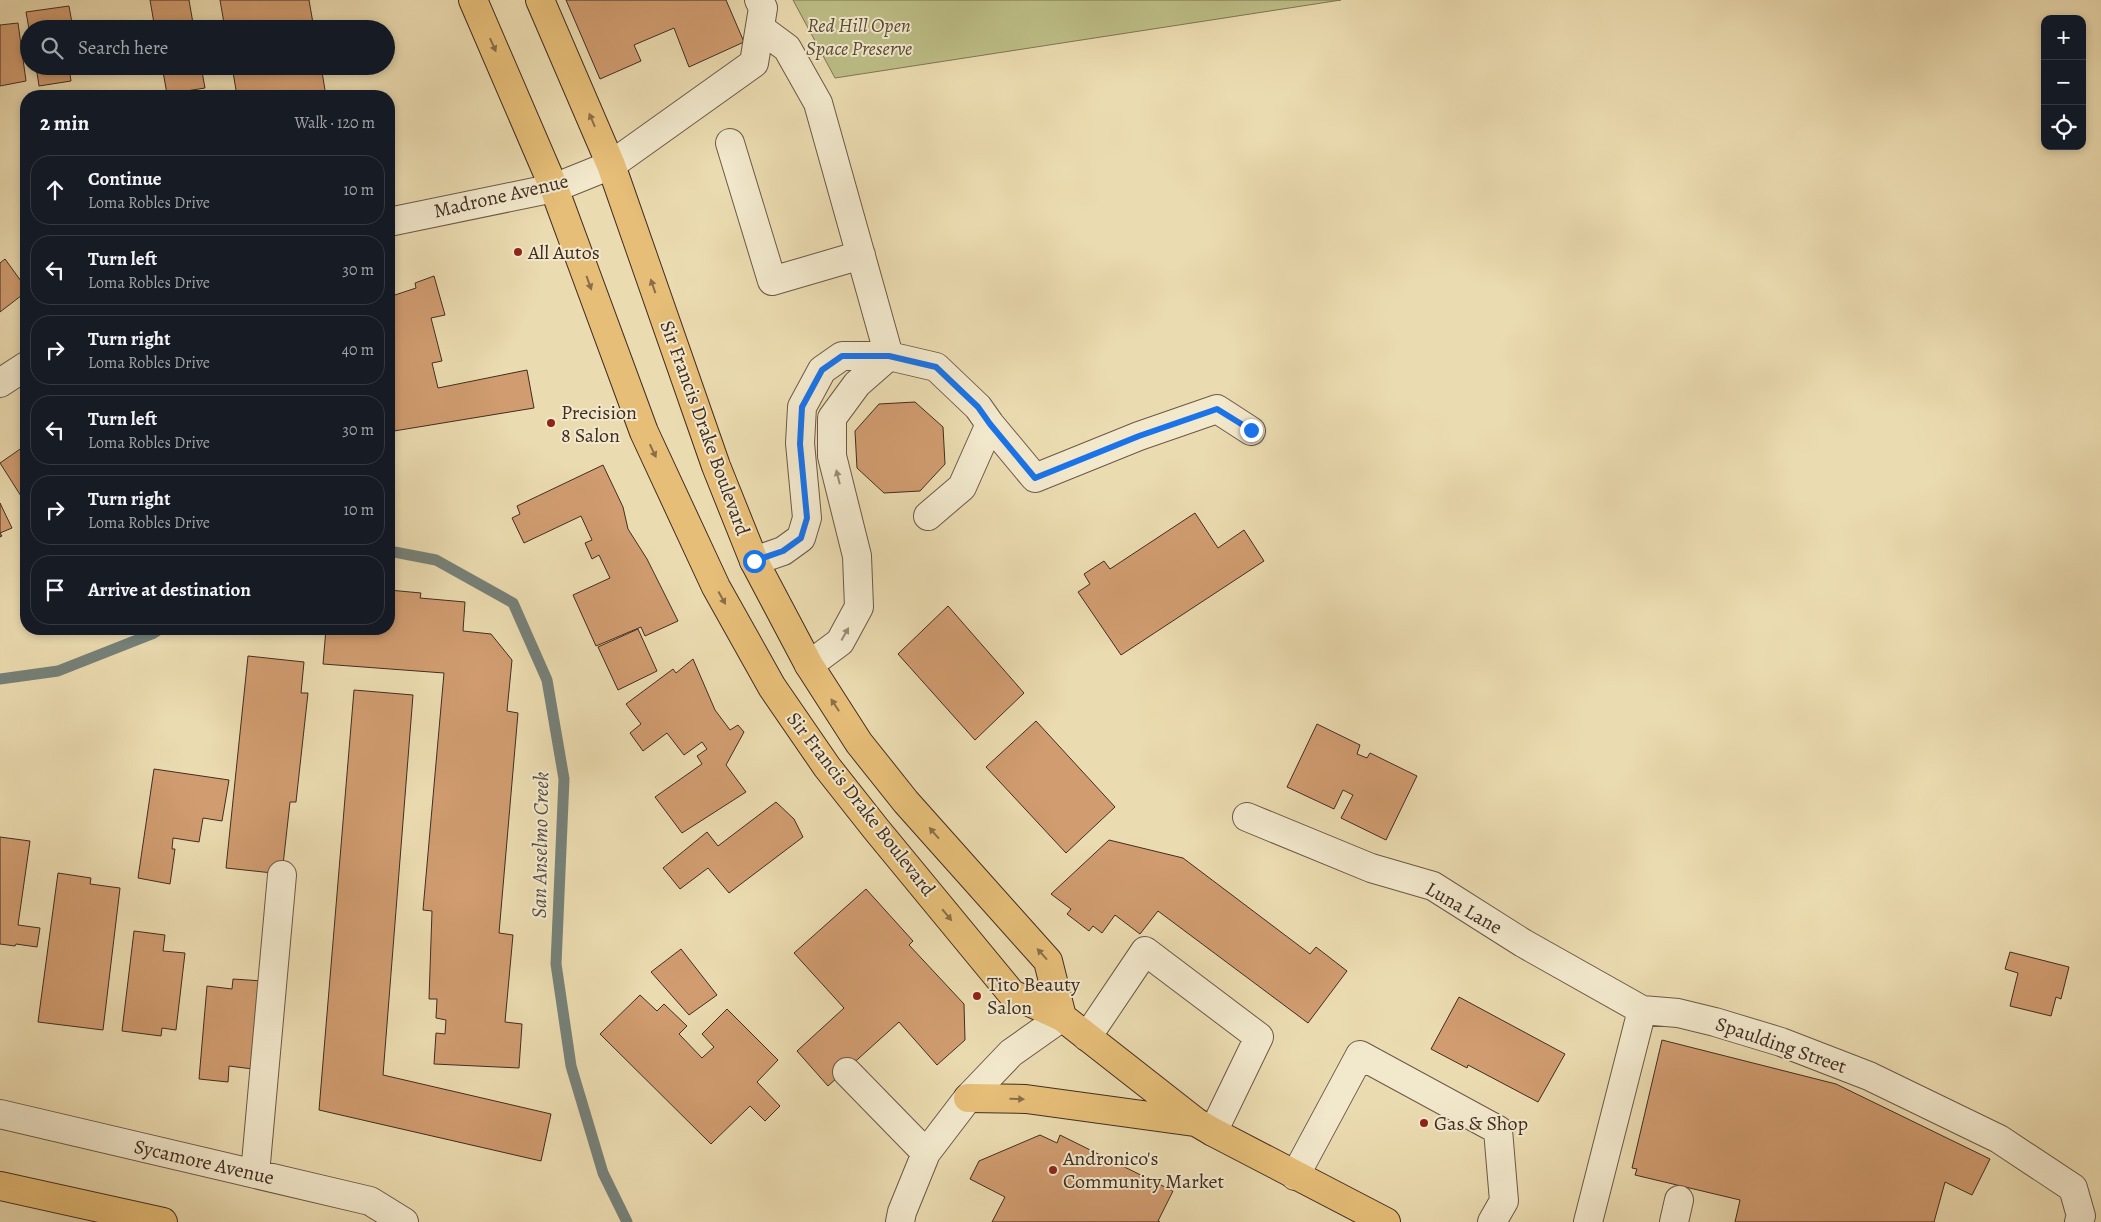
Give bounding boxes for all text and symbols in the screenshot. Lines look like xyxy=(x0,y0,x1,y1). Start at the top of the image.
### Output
park label: Red Hill Open Space Preserve xyxy=(806,12,912,62)
map controls xyxy=(2041,15,2086,150)
button: + xyxy=(2041,15,2086,60)
search box xyxy=(20,20,395,75)
icon: search xyxy=(38,34,66,62)
text: Search here xyxy=(78,35,168,61)
one-way arrow xyxy=(489,38,497,52)
button: − xyxy=(2041,60,2086,105)
button: locate xyxy=(2041,105,2086,150)
text: 2 min xyxy=(40,109,89,137)
text: Walk · 120 m xyxy=(294,112,375,134)
one-way arrow xyxy=(587,113,595,127)
text: Continue xyxy=(88,166,162,192)
street label: Madrone Avenue xyxy=(431,167,571,225)
icon: ahead xyxy=(41,176,69,204)
text: 10 m xyxy=(344,179,374,201)
text: Loma Robles Drive xyxy=(88,192,210,214)
place label: All Autos xyxy=(527,239,600,266)
text: Turn left xyxy=(88,246,157,272)
marker: All Autos xyxy=(512,246,524,258)
icon: left xyxy=(41,256,69,284)
text: 30 m xyxy=(342,259,374,281)
text: Loma Robles Drive xyxy=(88,272,210,294)
one-way arrow xyxy=(585,276,593,291)
one-way arrow xyxy=(649,279,656,294)
street label: Sir Francis Drake Boulevard xyxy=(653,317,757,540)
text: Turn right xyxy=(88,326,170,352)
icon: right xyxy=(41,336,69,364)
text: 40 m xyxy=(342,339,374,361)
text: Loma Robles Drive xyxy=(88,352,210,374)
place label: Precision 8 Salon xyxy=(561,399,637,449)
text: Turn left xyxy=(88,406,157,432)
icon: left xyxy=(41,416,69,444)
marker: Precision 8 Salon xyxy=(545,417,557,429)
text: 30 m xyxy=(342,419,374,441)
route end xyxy=(1240,419,1263,442)
text: Loma Robles Drive xyxy=(88,432,210,454)
one-way arrow xyxy=(649,444,657,458)
one-way arrow xyxy=(834,470,842,485)
text: Turn right xyxy=(88,486,170,512)
icon: right xyxy=(41,496,69,524)
text: 10 m xyxy=(344,499,374,521)
text: Loma Robles Drive xyxy=(88,512,210,534)
route start xyxy=(743,550,766,573)
icon: arrive xyxy=(41,576,69,604)
text: Arrive at destination xyxy=(88,577,251,603)
one-way arrow xyxy=(718,591,727,605)
one-way arrow xyxy=(841,626,849,641)
one-way arrow xyxy=(830,698,839,711)
street label: Sir Francis Drake Boulevard xyxy=(780,706,942,902)
water label: San Anselmo Creek xyxy=(525,771,555,919)
one-way arrow xyxy=(929,827,940,839)
street label: Luna Lane xyxy=(1421,875,1507,941)
one-way arrow xyxy=(942,909,953,922)
one-way arrow xyxy=(1036,949,1048,961)
place label: Tito Beauty Salon xyxy=(987,971,1081,1021)
marker: Tito Beauty Salon xyxy=(971,990,983,1002)
street label: Spaulding Street xyxy=(1712,1010,1850,1080)
one-way arrow xyxy=(1009,1095,1025,1103)
place label: Gas & Shop xyxy=(1434,1110,1528,1137)
marker: Gas & Shop xyxy=(1418,1117,1430,1129)
street label: Sycamore Avenue xyxy=(131,1133,277,1191)
place label: Andronico's Community Market xyxy=(1062,1145,1224,1195)
marker: Andronico's Community Market xyxy=(1047,1164,1059,1176)

